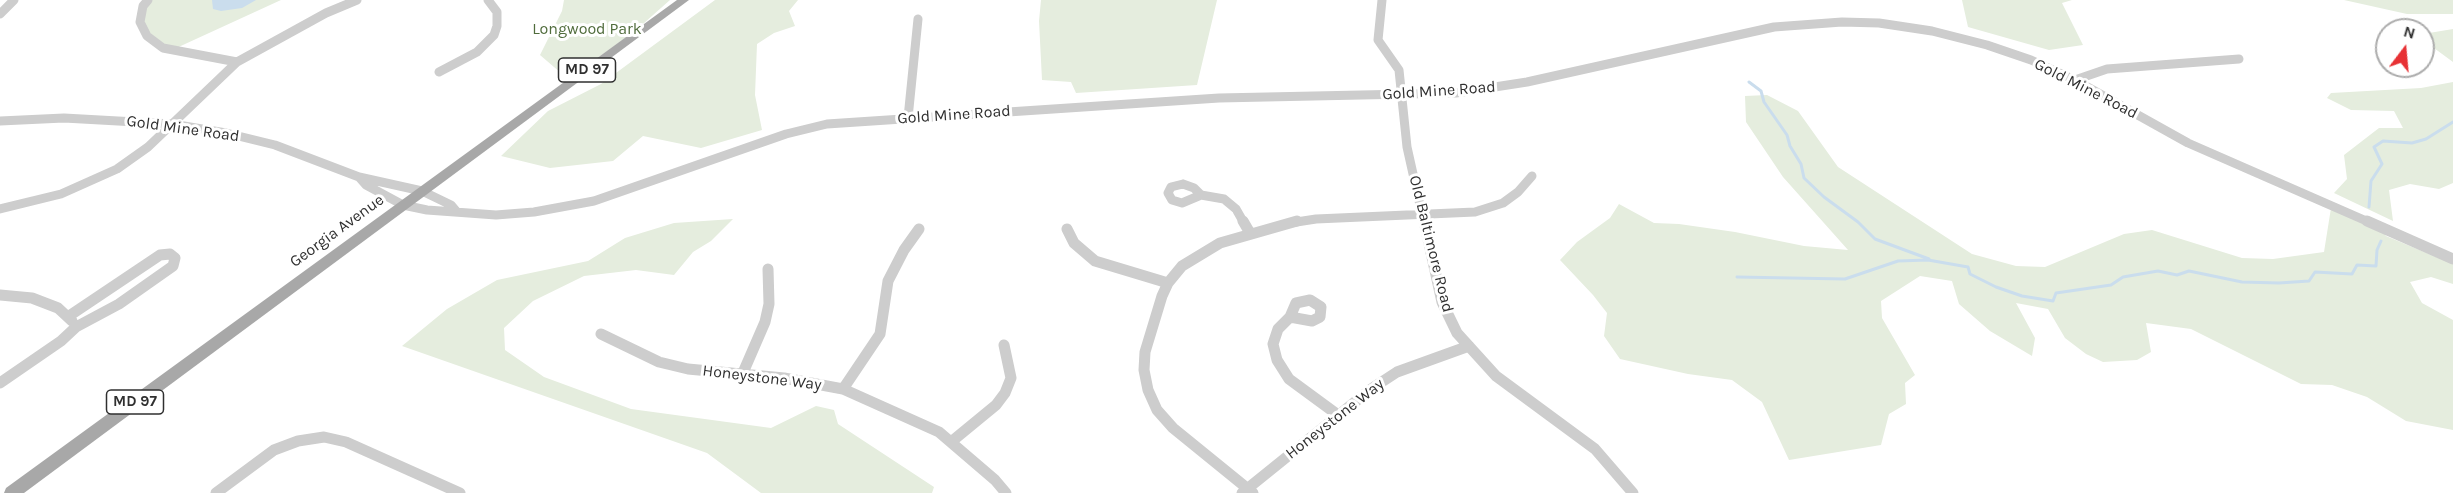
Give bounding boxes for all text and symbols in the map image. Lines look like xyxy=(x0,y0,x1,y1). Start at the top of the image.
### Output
north arrow xyxy=(2375,18,2435,78)
park label: Longwood Park xyxy=(532,19,642,39)
text: N xyxy=(2401,21,2418,43)
street label: Gold Mine Road xyxy=(2031,55,2141,123)
road number: MD 97 xyxy=(558,58,616,82)
street label: Gold Mine Road xyxy=(1382,77,1496,105)
street label: Gold Mine Road xyxy=(897,101,1011,129)
street label: Gold Mine Road xyxy=(125,112,241,146)
street label: Old Baltimore Road xyxy=(1405,174,1457,314)
street label: Georgia Avenue xyxy=(286,190,388,272)
street label: Honeystone Way xyxy=(701,361,823,395)
street label: Honeystone Way xyxy=(1282,375,1388,463)
road number: MD 97 xyxy=(106,390,164,414)

